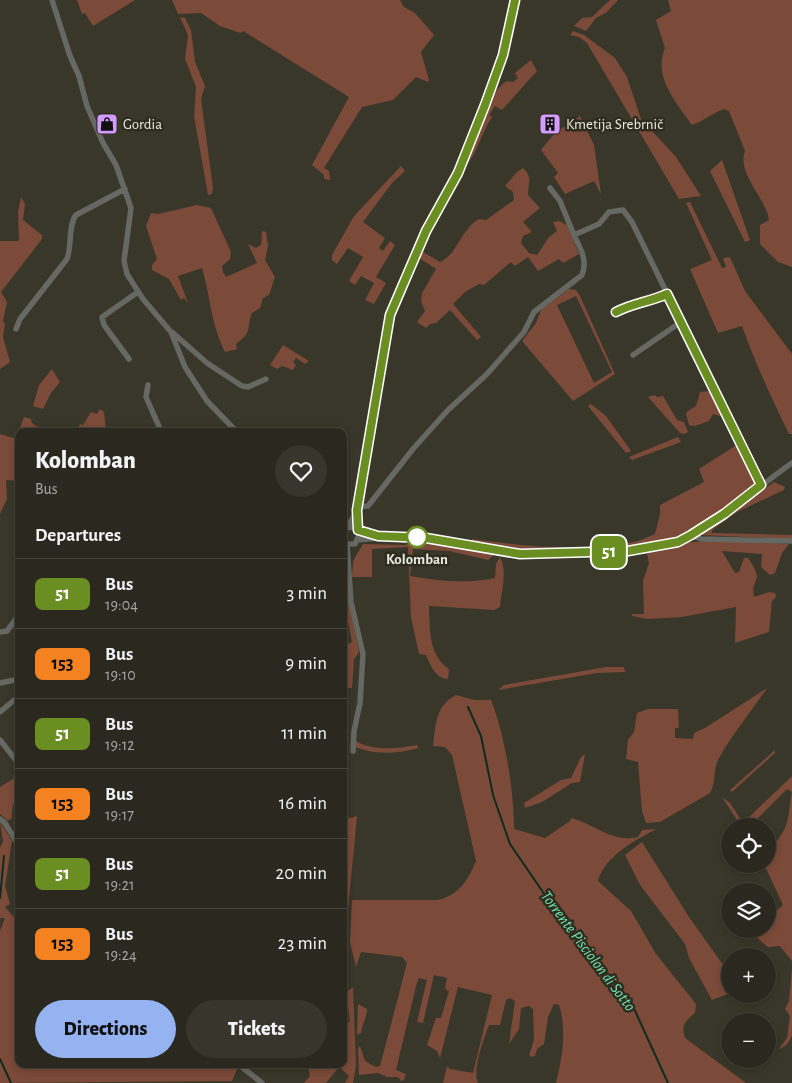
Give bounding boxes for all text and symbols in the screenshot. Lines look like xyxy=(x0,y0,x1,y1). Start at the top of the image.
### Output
shop icon: Gordia xyxy=(95,112,119,136)
building icon: Kmetija Srebrnič xyxy=(538,112,562,136)
place label: Gordia xyxy=(123,117,162,132)
place label: Kmetija Srebrnič xyxy=(566,117,663,132)
button: heart xyxy=(275,445,327,497)
text: Kolomban xyxy=(35,449,136,473)
text: Bus xyxy=(35,481,58,497)
text: Departures xyxy=(35,526,121,545)
marker: Kolomban xyxy=(406,526,428,548)
line badge: 51 xyxy=(586,536,632,568)
text: 51 xyxy=(602,543,616,561)
place label: Kolomban xyxy=(386,552,448,567)
text: Bus xyxy=(105,575,133,594)
text: 3 min xyxy=(286,584,327,603)
text: 51 xyxy=(55,585,70,603)
text: 19:04 xyxy=(105,597,138,613)
text: Bus xyxy=(105,645,133,664)
text: 9 min xyxy=(285,654,327,673)
text: 153 xyxy=(51,655,74,673)
text: 19:10 xyxy=(105,667,136,683)
text: Bus xyxy=(105,715,133,734)
text: 11 min xyxy=(281,724,327,743)
text: 51 xyxy=(55,725,70,743)
text: 19:12 xyxy=(105,737,134,753)
text: Bus xyxy=(105,785,133,804)
text: 16 min xyxy=(279,794,327,813)
text: 153 xyxy=(51,795,74,813)
text: 19:17 xyxy=(105,807,134,823)
map controls xyxy=(721,818,776,1068)
button: locate xyxy=(721,818,776,873)
text: Bus xyxy=(105,855,133,874)
text: 20 min xyxy=(276,864,327,883)
text: 51 xyxy=(55,865,70,883)
text: 19:21 xyxy=(105,877,134,893)
button: layers xyxy=(721,883,776,938)
water label: Torrente Pisciolon di Sotto xyxy=(538,888,639,1014)
text: Bus xyxy=(105,925,133,944)
text: 23 min xyxy=(278,934,327,953)
text: 153 xyxy=(51,935,74,953)
text: 19:24 xyxy=(105,947,137,963)
button: + xyxy=(721,948,776,1003)
button: Directions xyxy=(35,1000,176,1058)
button: Tickets xyxy=(186,1000,327,1058)
button: − xyxy=(721,1013,776,1068)

